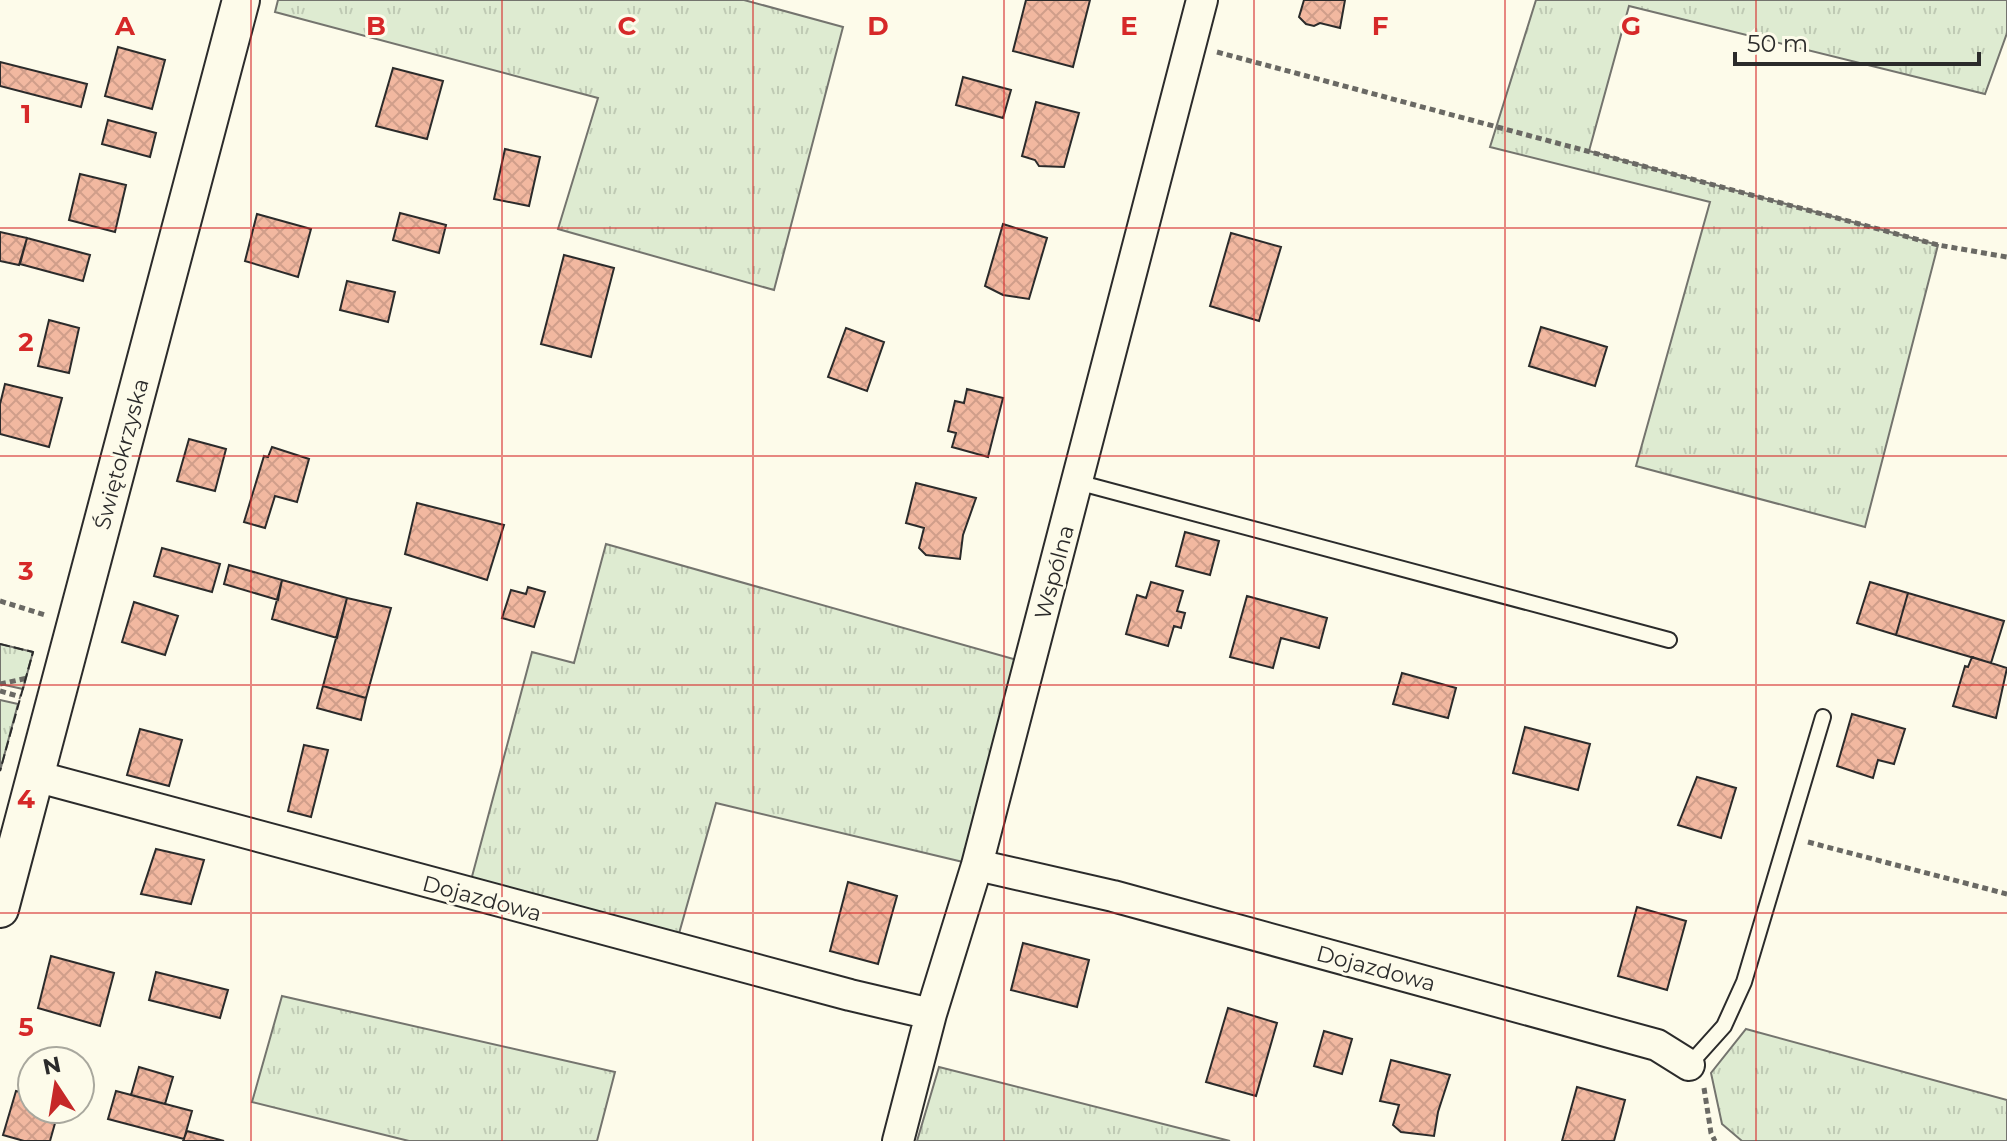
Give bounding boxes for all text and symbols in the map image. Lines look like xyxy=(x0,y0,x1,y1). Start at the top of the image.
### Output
text: A xyxy=(114,10,136,42)
text: B xyxy=(366,10,386,42)
text: C xyxy=(618,10,637,42)
text: D xyxy=(867,10,889,42)
text: E xyxy=(1120,10,1138,42)
text: F xyxy=(1372,10,1388,42)
text: G xyxy=(1621,10,1641,42)
scale bar xyxy=(1735,16,1979,66)
text: 50 m xyxy=(1747,29,1808,58)
text: 1 xyxy=(21,98,31,130)
text: 2 xyxy=(18,326,34,358)
street label: Świętokrzyska xyxy=(88,376,155,533)
street label: Wspólna xyxy=(1029,522,1080,622)
text: 3 xyxy=(17,555,34,587)
text: 4 xyxy=(17,783,35,815)
street label: Dojazdowa xyxy=(419,870,544,927)
street label: Dojazdowa xyxy=(1313,940,1438,997)
text: 5 xyxy=(18,1011,34,1043)
north arrow xyxy=(16,1045,96,1125)
text: N xyxy=(40,1051,63,1081)

